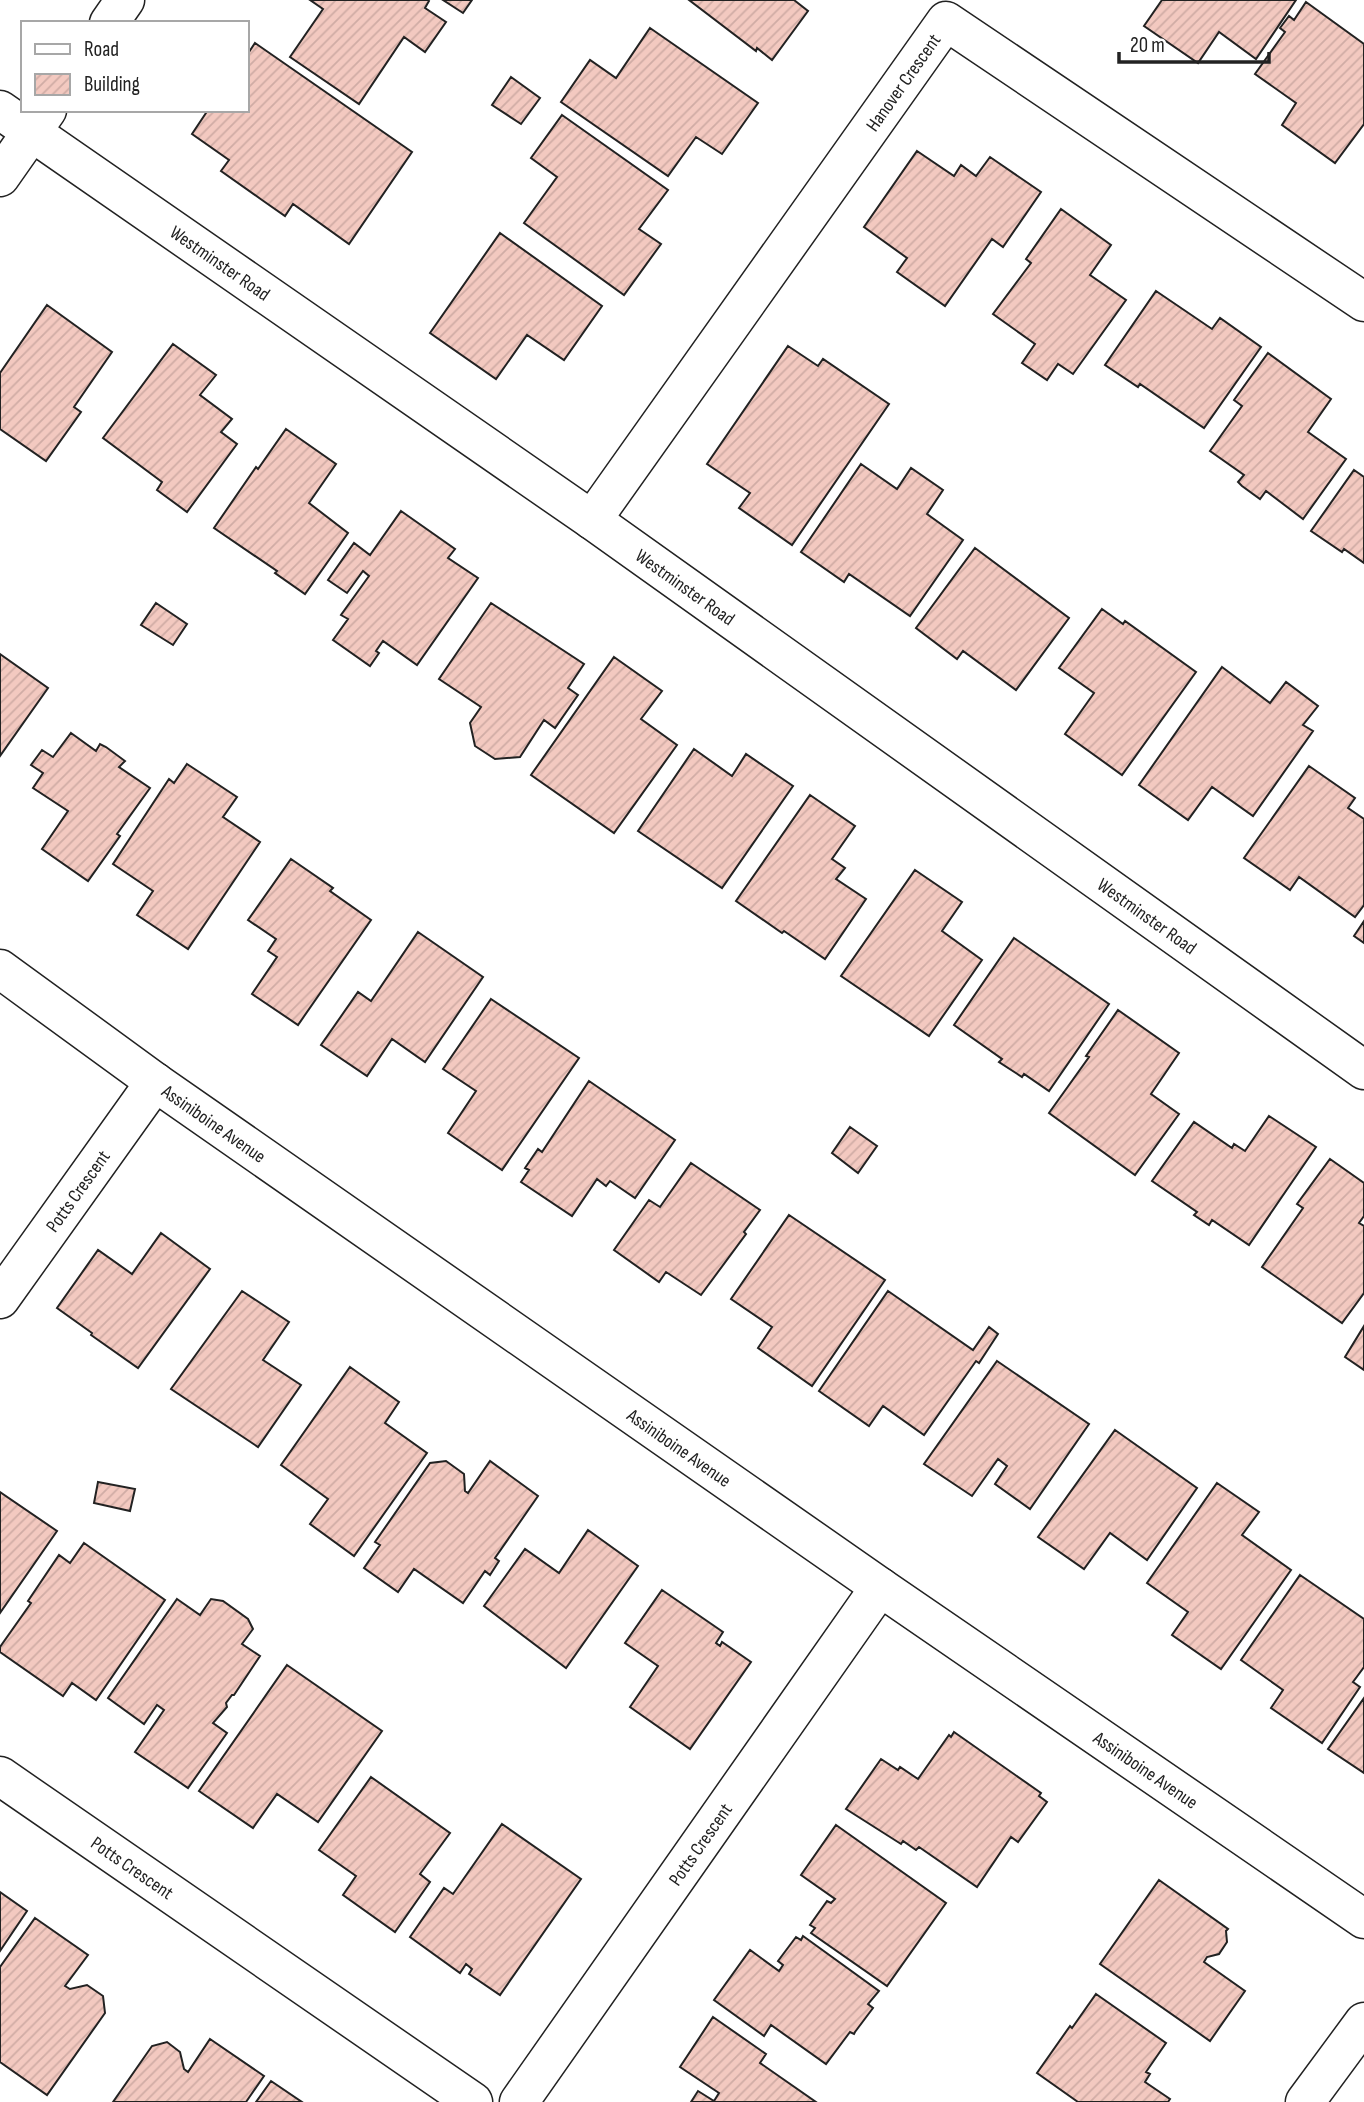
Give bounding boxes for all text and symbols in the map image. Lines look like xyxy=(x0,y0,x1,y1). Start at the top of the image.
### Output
legend xyxy=(21,21,248,112)
scale bar xyxy=(1119,21,1270,65)
street label: Hanover Crescent xyxy=(862,30,946,136)
text: 20 m xyxy=(1130,33,1165,58)
text: Road xyxy=(84,37,119,62)
text: Building xyxy=(84,72,140,97)
street label: Westminster Road xyxy=(165,221,274,306)
street label: Westminster Road xyxy=(631,545,739,631)
street label: Westminster Road xyxy=(1092,874,1201,960)
street label: Assiniboine Avenue xyxy=(156,1080,270,1169)
street label: Potts Crescent xyxy=(41,1146,116,1237)
street label: Assiniboine Avenue xyxy=(621,1404,735,1493)
street label: Assiniboine Avenue xyxy=(1088,1726,1202,1815)
street label: Potts Crescent xyxy=(664,1799,738,1891)
street label: Potts Crescent xyxy=(86,1832,178,1905)

